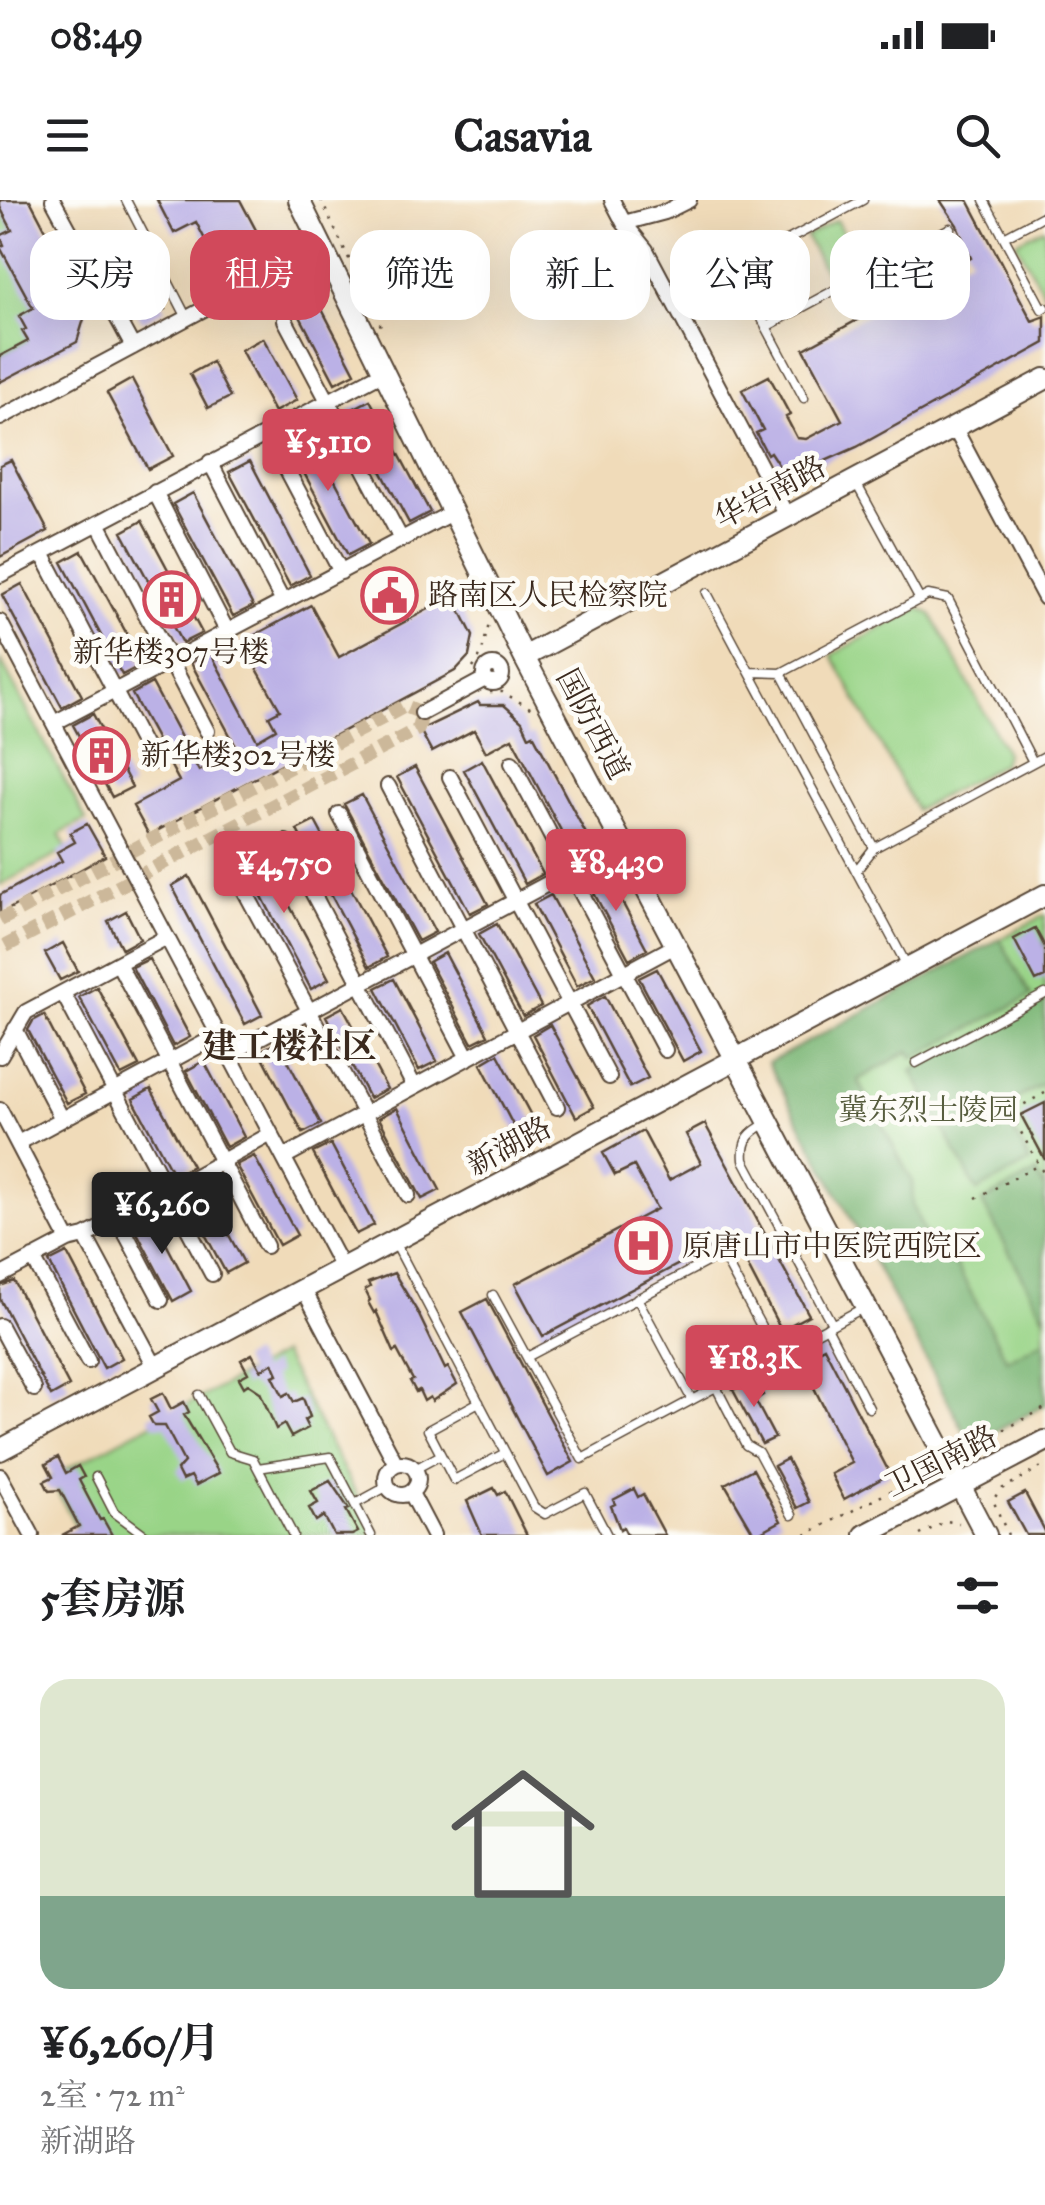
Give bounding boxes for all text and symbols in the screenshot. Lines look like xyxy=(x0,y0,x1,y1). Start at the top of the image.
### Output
text: 08:49 xyxy=(50,12,143,58)
icon: menu xyxy=(40,108,95,163)
text: Casavia xyxy=(454,108,591,163)
icon: search xyxy=(950,108,1005,163)
chip: 买房 xyxy=(30,230,170,320)
chip: 租房 xyxy=(190,230,330,320)
chip: 筛选 xyxy=(350,230,490,320)
chip: 新上 xyxy=(510,230,650,320)
chip: 公寓 xyxy=(670,230,810,320)
chip: 住宅 xyxy=(830,230,970,320)
pin: ¥5,110 xyxy=(247,409,409,494)
text: ¥5,110 xyxy=(284,422,372,461)
street label: 华岩南路 xyxy=(709,448,831,536)
public building icon: 路南区人民检察院 xyxy=(359,565,419,625)
building icon: 新华楼307号楼 xyxy=(141,569,201,629)
place label: 路南区人民检察院 xyxy=(428,577,668,613)
place label: 新华楼307号楼 xyxy=(73,634,269,670)
street label: 国防西道 xyxy=(549,663,637,785)
building icon: 新华楼302号楼 xyxy=(72,725,132,785)
place label: 新华楼302号楼 xyxy=(141,737,335,773)
pin: ¥8,430 xyxy=(535,829,697,914)
pin: ¥4,750 xyxy=(203,831,365,916)
text: ¥8,430 xyxy=(568,842,664,881)
text: ¥4,750 xyxy=(236,844,332,883)
district label: 建工楼社区 xyxy=(201,1025,377,1068)
park label: 冀东烈士陵园 xyxy=(838,1092,1018,1128)
street label: 新湖路 xyxy=(461,1109,557,1183)
pin: ¥6,260 xyxy=(81,1172,243,1257)
text: ¥6,260 xyxy=(114,1185,210,1224)
hospital icon: 原唐山市中医院西院区 xyxy=(613,1216,673,1276)
place label: 原唐山市中医院西院区 xyxy=(682,1228,982,1264)
pin: ¥18.3K xyxy=(673,1325,835,1410)
text: ¥18.3K xyxy=(708,1338,800,1377)
street label: 卫国南路 xyxy=(879,1418,1003,1504)
icon: filters xyxy=(950,1568,1005,1623)
text: 5套房源 xyxy=(40,1573,186,1625)
icon: home xyxy=(433,1744,613,1924)
text: ¥6,260/月 xyxy=(40,2017,220,2069)
text: 2室 · 72 m² xyxy=(40,2076,185,2115)
text: 新湖路 xyxy=(40,2122,136,2161)

